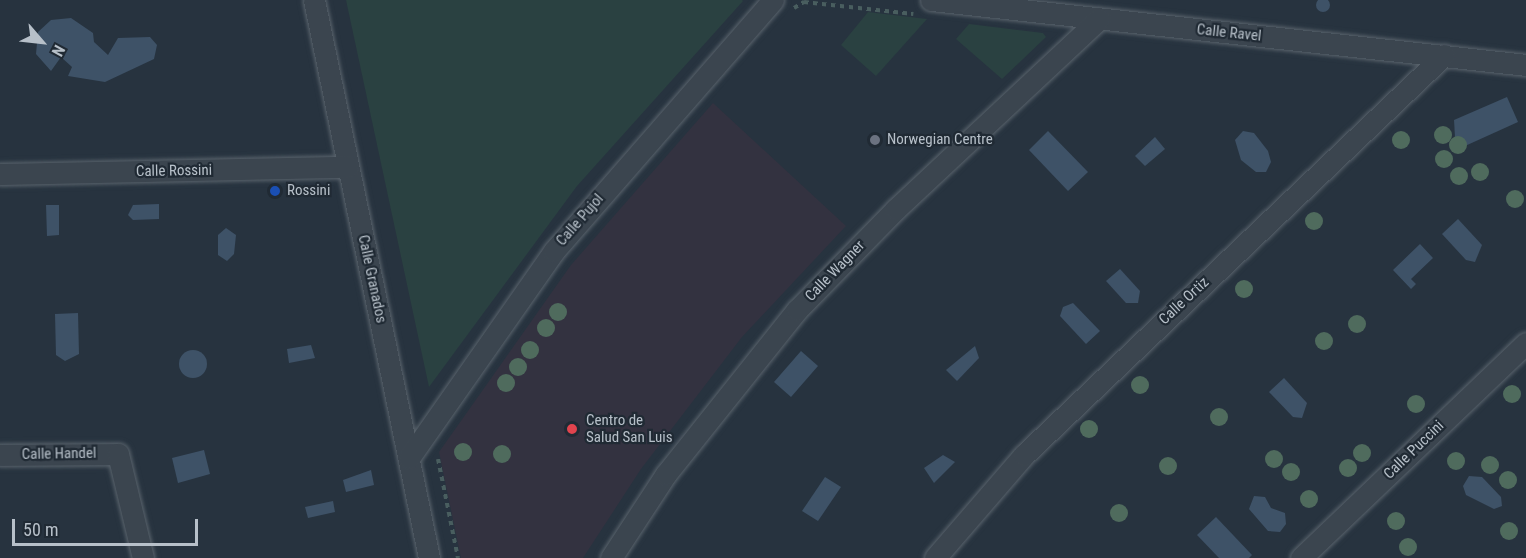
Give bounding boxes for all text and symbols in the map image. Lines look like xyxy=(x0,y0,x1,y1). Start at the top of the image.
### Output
north arrow xyxy=(12,12,72,72)
street label: Calle Ravel xyxy=(1196,21,1262,45)
text: N xyxy=(48,42,69,59)
place label: Norwegian Centre xyxy=(887,131,993,149)
marker: Norwegian Centre xyxy=(868,133,882,147)
street label: Calle Rossini xyxy=(136,161,212,181)
place label: Rossini xyxy=(287,182,330,200)
marker: Rossini xyxy=(268,184,282,198)
street label: Calle Pujol xyxy=(553,190,607,250)
street label: Calle Granados xyxy=(354,233,390,325)
street label: Calle Wagner xyxy=(802,237,868,305)
street label: Calle Ortiz xyxy=(1155,273,1213,329)
place label: Centro de Salud San Luis xyxy=(586,411,673,446)
street label: Calle Puccini xyxy=(1380,417,1448,483)
marker: Centro de Salud San Luis xyxy=(563,420,581,438)
street label: Calle Handel xyxy=(21,444,97,464)
scale bar xyxy=(15,507,201,545)
text: 50 m xyxy=(23,519,58,540)

